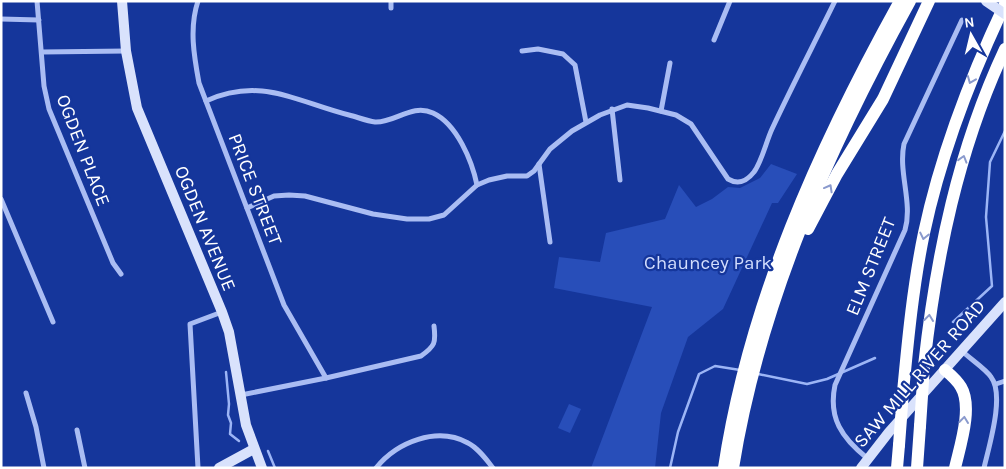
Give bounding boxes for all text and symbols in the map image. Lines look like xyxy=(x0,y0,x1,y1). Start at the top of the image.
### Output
north arrow xyxy=(946,10,996,60)
text: N xyxy=(963,14,975,32)
one-way arrow xyxy=(966,76,976,84)
street label: OGDEN PLACE xyxy=(52,91,114,209)
street label: PRICE STREET xyxy=(224,130,287,249)
one-way arrow xyxy=(958,155,968,164)
street label: OGDEN AVENUE xyxy=(170,163,240,294)
one-way arrow xyxy=(823,185,833,194)
street label: ELM STREET xyxy=(841,214,901,319)
one-way arrow xyxy=(919,231,929,240)
park label: Chauncey Park xyxy=(644,252,772,274)
street label: SAW MILL RIVER ROAD xyxy=(849,295,990,452)
one-way arrow xyxy=(923,313,934,321)
one-way arrow xyxy=(958,416,969,424)

